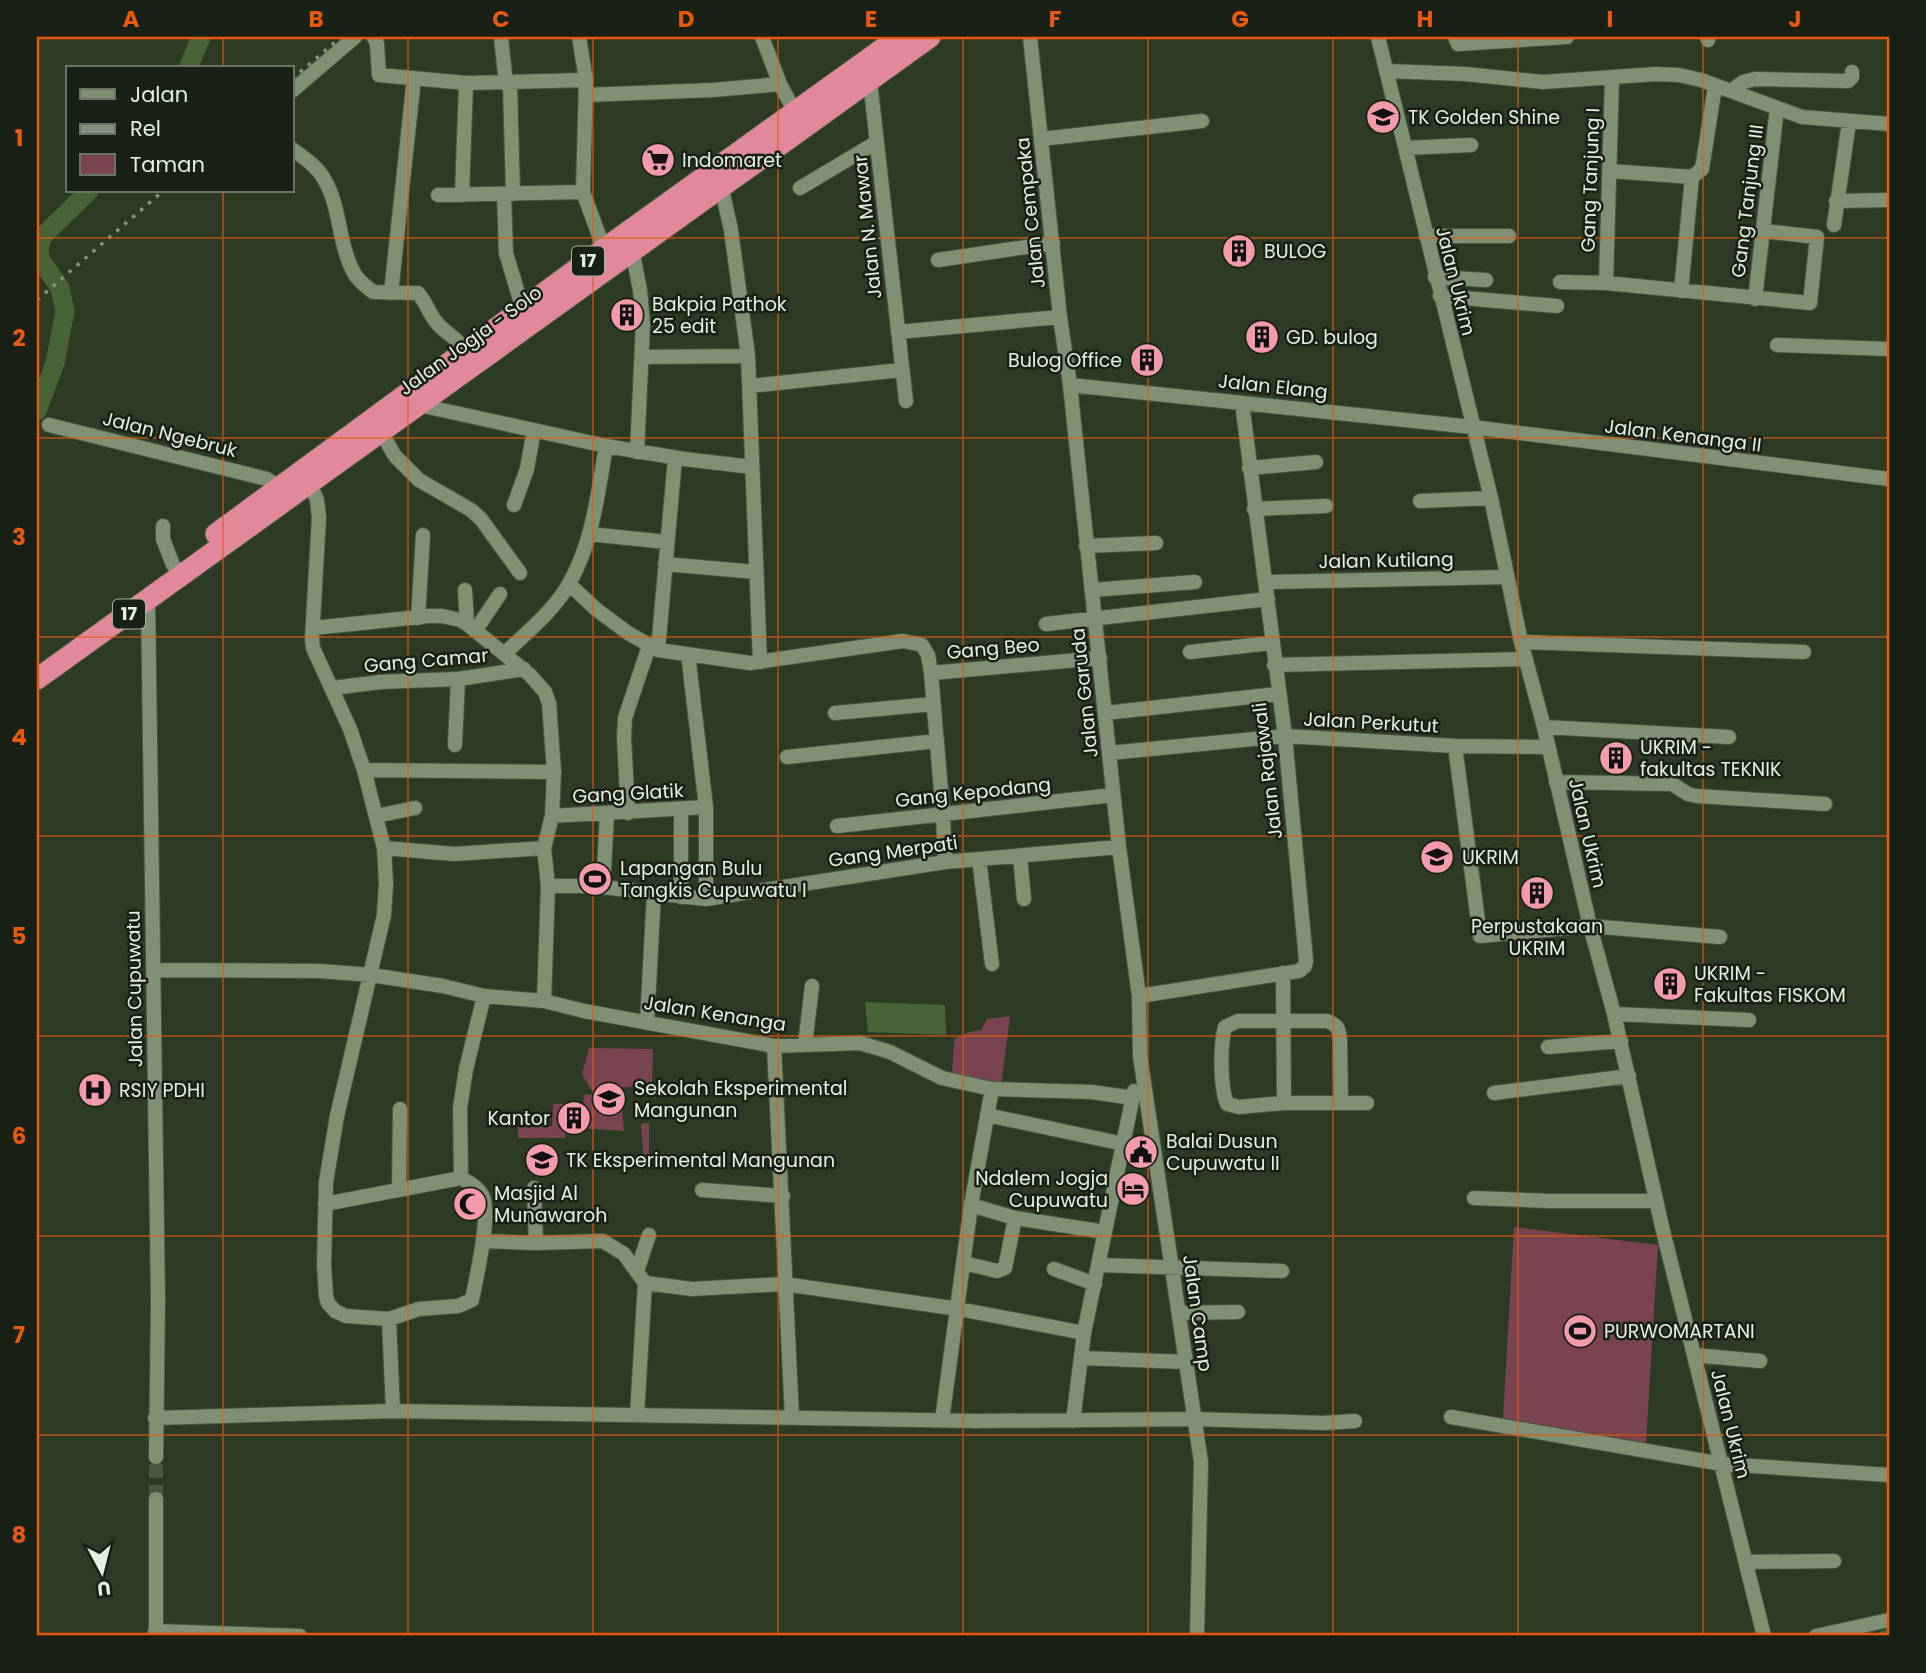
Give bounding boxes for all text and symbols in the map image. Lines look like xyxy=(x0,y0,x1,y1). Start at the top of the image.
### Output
text: A xyxy=(123,3,140,35)
text: B xyxy=(308,3,324,35)
text: C xyxy=(492,3,510,35)
text: D xyxy=(678,3,694,35)
text: E xyxy=(865,3,877,35)
text: F xyxy=(1049,3,1061,35)
text: G xyxy=(1231,3,1249,35)
text: H xyxy=(1417,3,1433,35)
text: I xyxy=(1607,3,1613,35)
text: J xyxy=(1788,3,1802,35)
legend xyxy=(66,66,294,192)
text: Jalan xyxy=(130,80,188,109)
school or university icon: TK Golden Shine xyxy=(1364,98,1402,136)
place label: TK Golden Shine xyxy=(1408,104,1560,131)
street label: Gang Tanjung I xyxy=(1574,107,1607,253)
text: Rel xyxy=(130,114,161,143)
text: 1 xyxy=(15,122,23,154)
street label: Gang Tanjung III xyxy=(1725,123,1770,279)
street label: Jalan Cempaka xyxy=(1009,136,1052,290)
supermarket icon: Indomaret xyxy=(639,141,677,179)
place label: Indomaret xyxy=(682,147,782,174)
text: Taman xyxy=(130,150,205,179)
street label: Jalan N. Mawar xyxy=(847,154,888,300)
street label: Jalan Ukrim xyxy=(1429,224,1482,339)
building icon: BULOG xyxy=(1220,232,1258,270)
place label: BULOG xyxy=(1264,238,1326,265)
road number: 17 xyxy=(572,246,604,276)
street label: Jalan Jogja - Solo xyxy=(393,279,547,402)
place label: Bakpia Pathok 25 edit xyxy=(652,291,787,340)
building icon: Bakpia Pathok 25 edit xyxy=(608,296,646,334)
building icon: GD. bulog xyxy=(1243,318,1281,356)
text: 2 xyxy=(12,322,26,354)
place label: GD. bulog xyxy=(1286,324,1378,351)
building icon: Bulog Office xyxy=(1128,341,1166,379)
place label: Bulog Office xyxy=(1008,347,1122,374)
street label: Jalan Elang xyxy=(1217,367,1329,406)
street label: Jalan Ngebruk xyxy=(100,405,240,464)
street label: Jalan Kenanga II xyxy=(1603,412,1763,459)
text: 3 xyxy=(12,521,26,553)
street label: Jalan Kutilang xyxy=(1318,546,1454,575)
road number: 17 xyxy=(113,600,145,628)
street label: Jalan Garuda xyxy=(1064,627,1105,759)
street label: Gang Beo xyxy=(945,631,1041,666)
street label: Gang Camar xyxy=(363,642,489,679)
street label: Jalan Rajawali xyxy=(1246,701,1289,841)
street label: Jalan Perkutut xyxy=(1303,705,1439,740)
text: 4 xyxy=(11,721,27,753)
place label: UKRIM - fakultas TEKNIK xyxy=(1640,734,1781,783)
building icon: UKRIM - fakultas TEKNIK xyxy=(1597,739,1635,777)
street label: Gang Kepodang xyxy=(894,771,1052,814)
street label: Jalan Ukrim xyxy=(1562,776,1613,891)
street label: Gang Glatik xyxy=(572,777,685,810)
street label: Gang Merpati xyxy=(827,829,959,874)
school or university icon: UKRIM xyxy=(1418,838,1456,876)
place label: UKRIM xyxy=(1462,844,1519,871)
place label: Lapangan Bulu Tangkis Cupuwatu I xyxy=(620,855,807,904)
sports icon: Lapangan Bulu Tangkis Cupuwatu I xyxy=(576,860,614,898)
building icon: Perpustakaan UKRIM xyxy=(1518,874,1556,912)
street label: Jalan Cupuwatu xyxy=(120,910,149,1068)
place label: Perpustakaan UKRIM xyxy=(1471,913,1603,962)
text: 5 xyxy=(12,920,26,952)
place label: UKRIM - Fakultas FISKOM xyxy=(1694,960,1846,1009)
building icon: UKRIM - Fakultas FISKOM xyxy=(1651,965,1689,1003)
street label: Jalan Kenanga xyxy=(642,989,788,1038)
hospital icon: RSIY PDHI xyxy=(76,1071,114,1109)
place label: Sekolah Eksperimental Mangunan xyxy=(634,1075,847,1124)
place label: RSIY PDHI xyxy=(119,1077,205,1104)
school or university icon: Sekolah Eksperimental Mangunan xyxy=(590,1080,628,1118)
building icon: Kantor xyxy=(555,1099,593,1137)
place label: Kantor xyxy=(487,1105,550,1132)
text: 6 xyxy=(12,1120,26,1152)
place label: Balai Dusun Cupuwatu II xyxy=(1166,1128,1280,1177)
public building icon: Balai Dusun Cupuwatu II xyxy=(1122,1133,1160,1171)
school or university icon: TK Eksperimental Mangunan xyxy=(523,1141,561,1179)
place label: TK Eksperimental Mangunan xyxy=(566,1147,835,1174)
place label: Ndalem Jogja Cupuwatu xyxy=(975,1165,1108,1214)
hotel icon: Ndalem Jogja Cupuwatu xyxy=(1114,1170,1152,1208)
place label: Masjid Al Munawaroh xyxy=(494,1180,607,1229)
mosque icon: Masjid Al Munawaroh xyxy=(451,1185,489,1223)
street label: Jalan Camp xyxy=(1176,1253,1219,1373)
sports icon: PURWOMARTANI xyxy=(1561,1312,1599,1350)
place label: PURWOMARTANI xyxy=(1604,1318,1755,1345)
text: 7 xyxy=(13,1319,25,1351)
street label: Jalan Ukrim xyxy=(1704,1367,1757,1482)
text: 8 xyxy=(12,1519,26,1551)
north arrow xyxy=(66,1536,136,1606)
text: U xyxy=(96,1574,112,1603)

